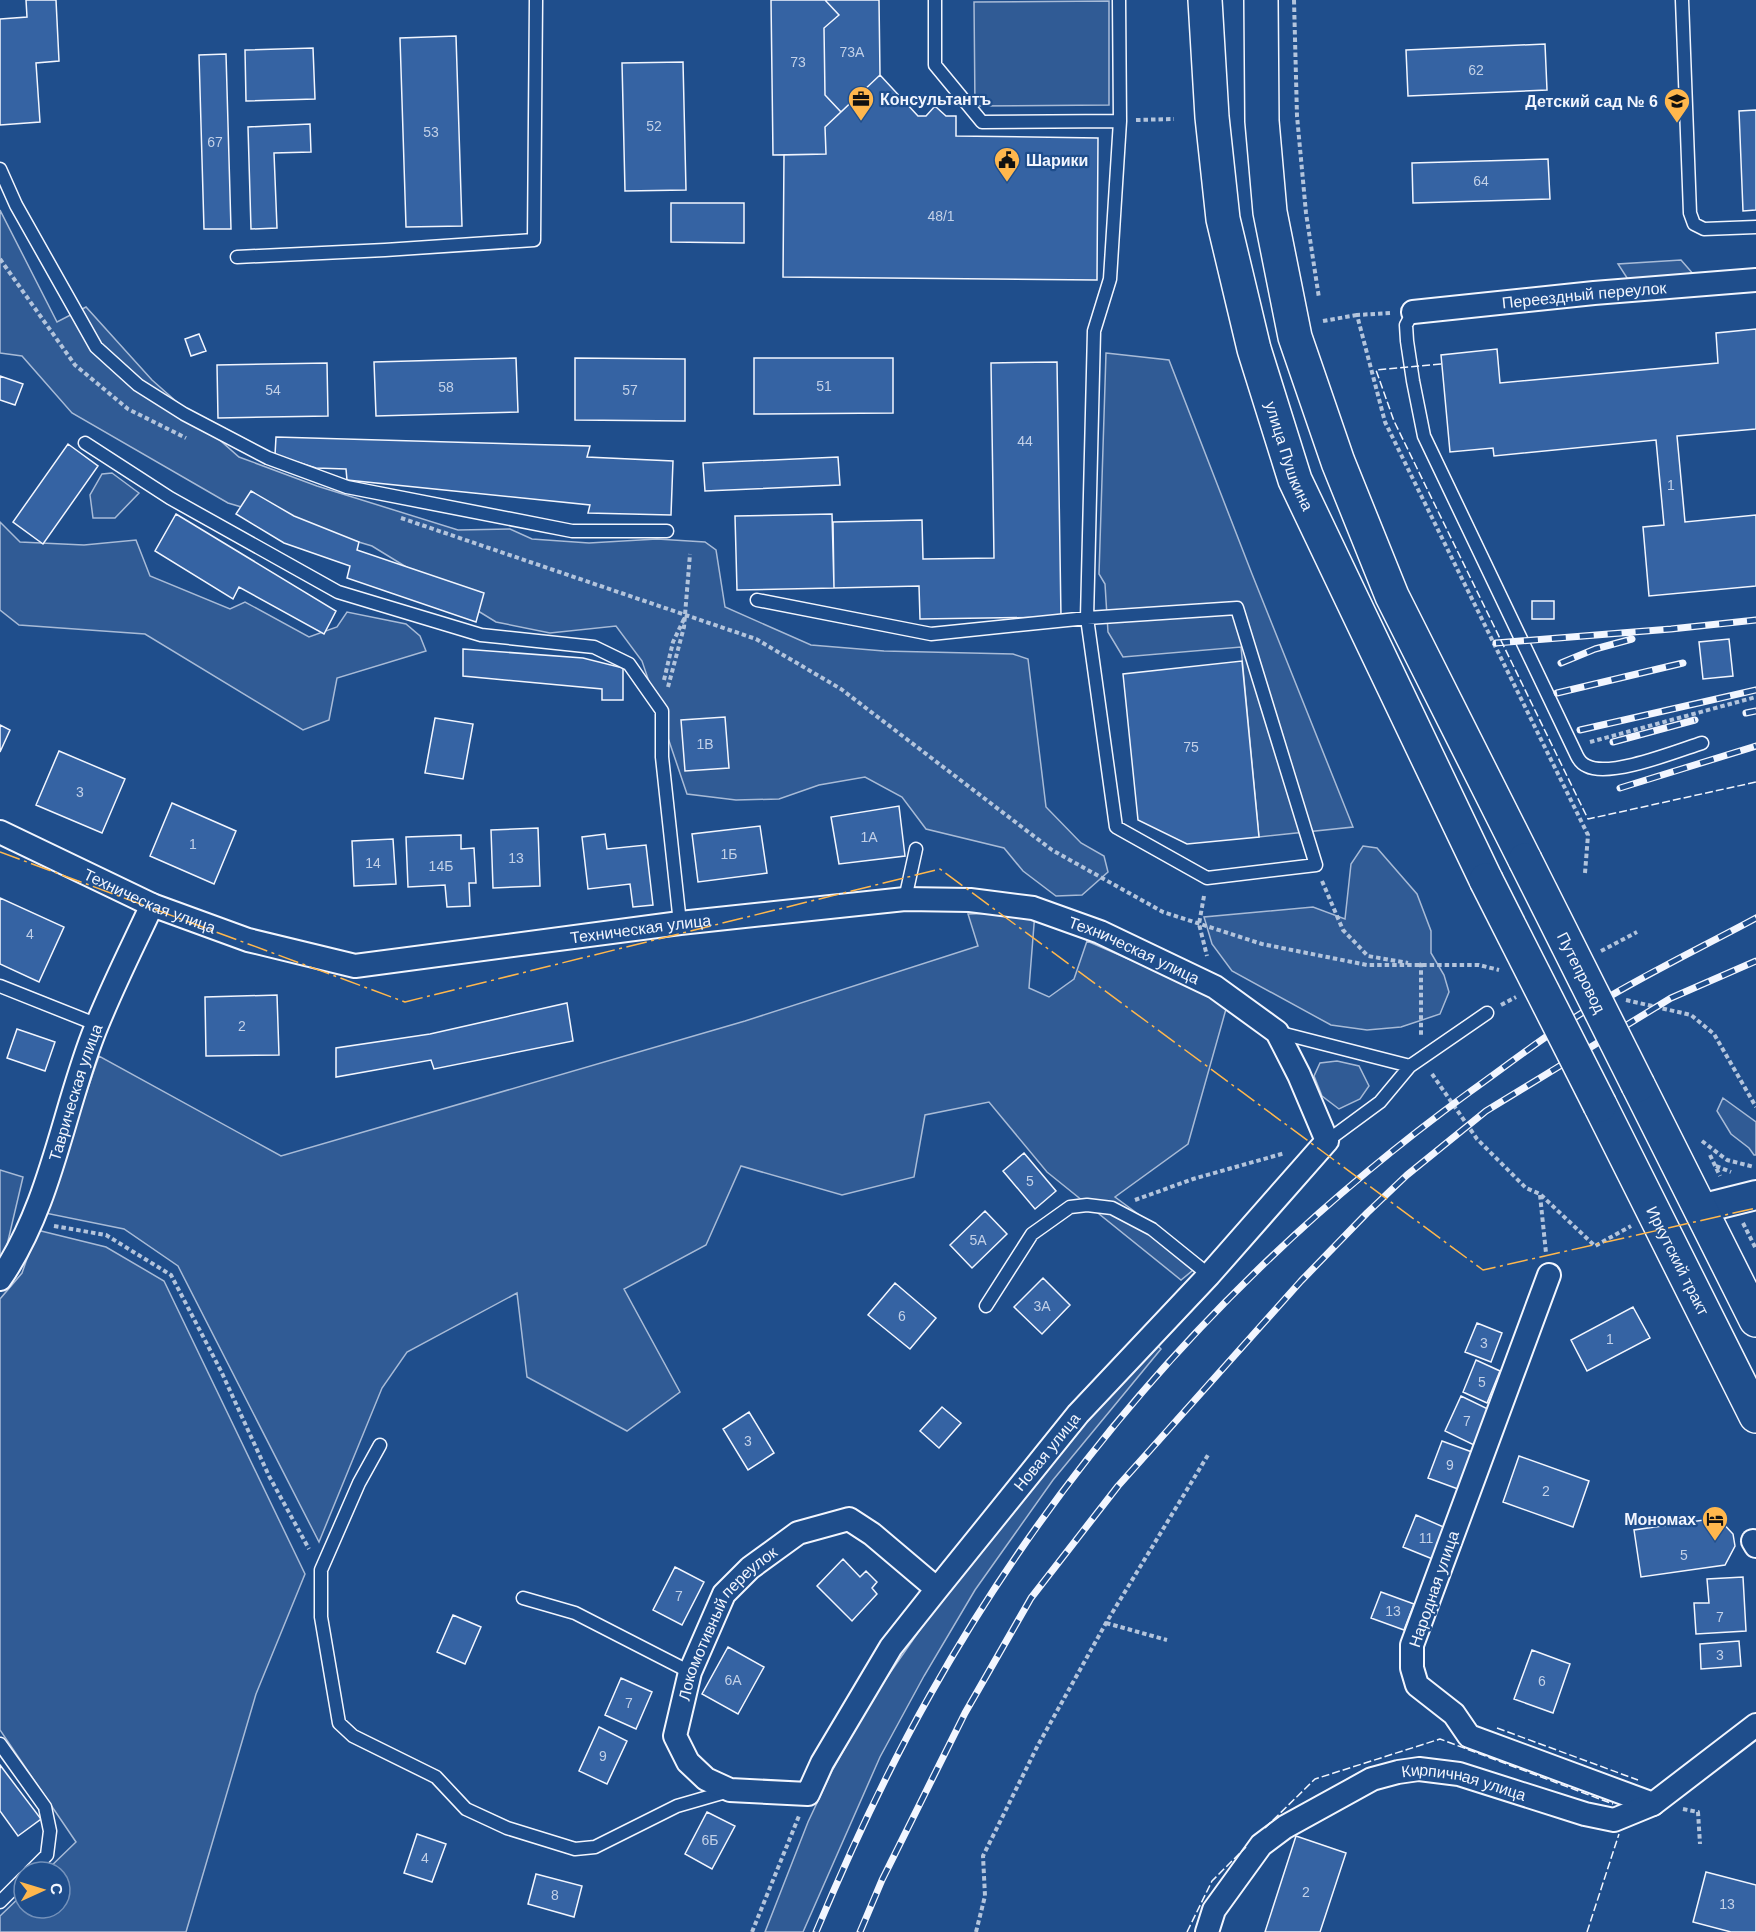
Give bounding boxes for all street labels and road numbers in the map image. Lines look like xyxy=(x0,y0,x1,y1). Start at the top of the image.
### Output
street label: Переездный переулок xyxy=(1501,279,1668,311)
street label: улица Пушкина xyxy=(1262,399,1317,513)
street label: Техническая улица xyxy=(81,865,218,936)
street label: Техническая улица xyxy=(569,911,712,946)
street label: Техническая улица xyxy=(1066,913,1202,987)
street label: Путепровод xyxy=(1554,929,1609,1016)
street label: Таврическая улица xyxy=(45,1021,105,1163)
street label: Иркутский тракт xyxy=(1644,1203,1713,1318)
street label: Новая улица xyxy=(1011,1410,1083,1494)
street label: Народная улица xyxy=(1406,1528,1462,1649)
street label: Локомотивный переулок xyxy=(675,1542,781,1702)
street label: Кирпичная улица xyxy=(1400,1761,1528,1803)

